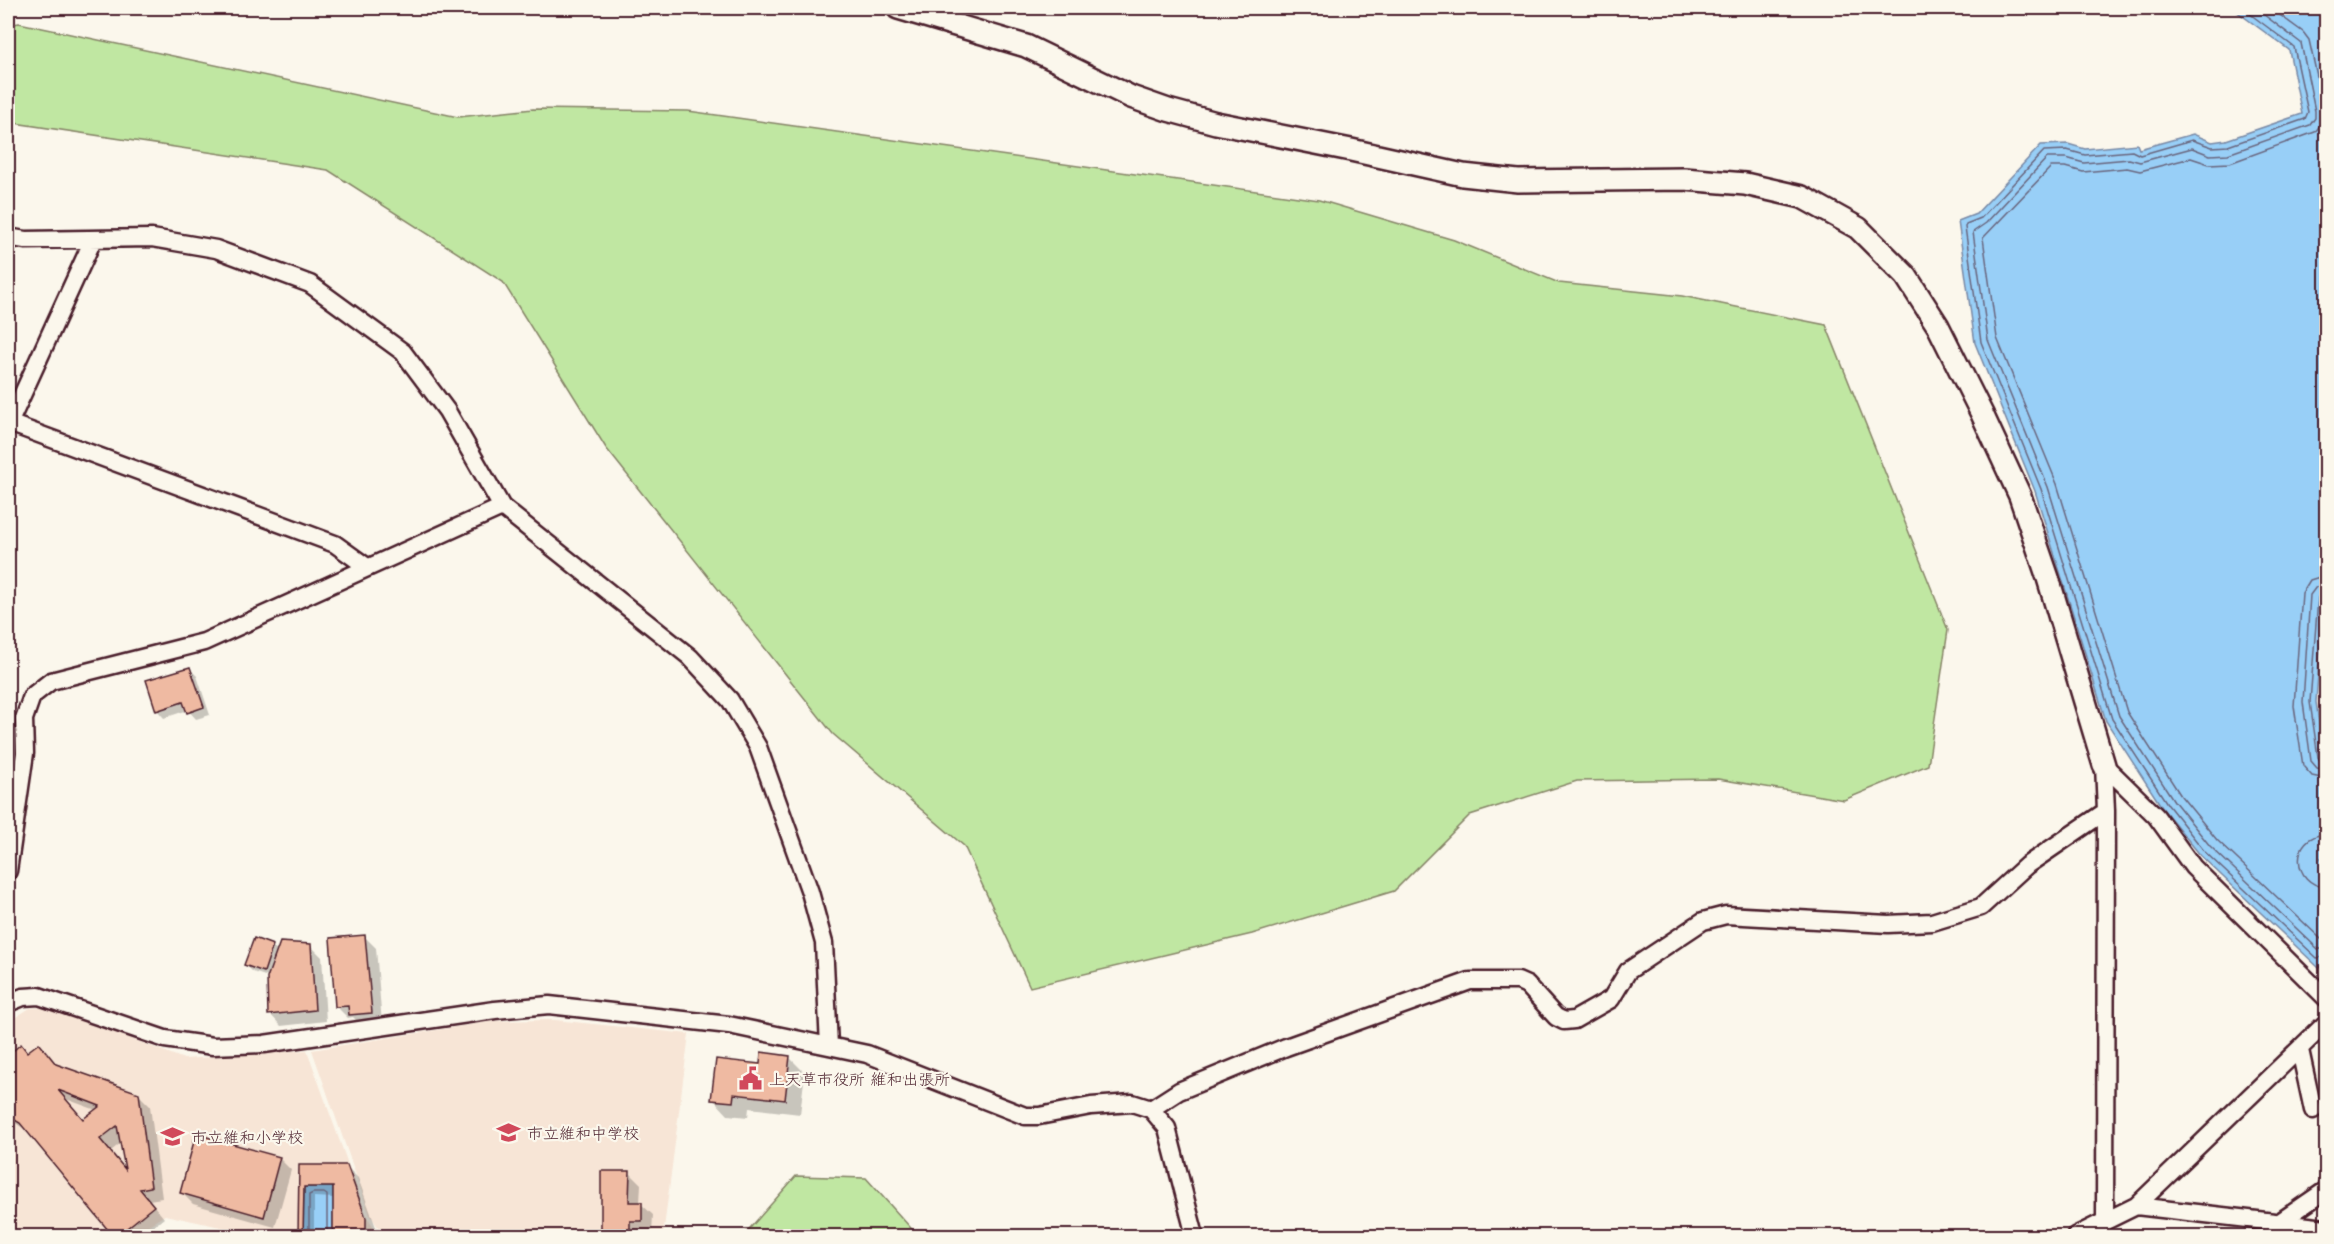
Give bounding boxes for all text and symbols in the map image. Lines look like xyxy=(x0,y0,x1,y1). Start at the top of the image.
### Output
public building icon: 上天草市役所 維和出張所 xyxy=(738,1066,764,1092)
place label: 上天草市役所 維和出張所 xyxy=(769,1066,950,1090)
school or university icon: 市立維和中学校 xyxy=(496,1120,522,1146)
place label: 市立維和中学校 xyxy=(527,1120,639,1144)
school or university icon: 市立維和小学校 xyxy=(160,1124,186,1150)
place label: 市立維和小学校 xyxy=(191,1124,303,1148)

